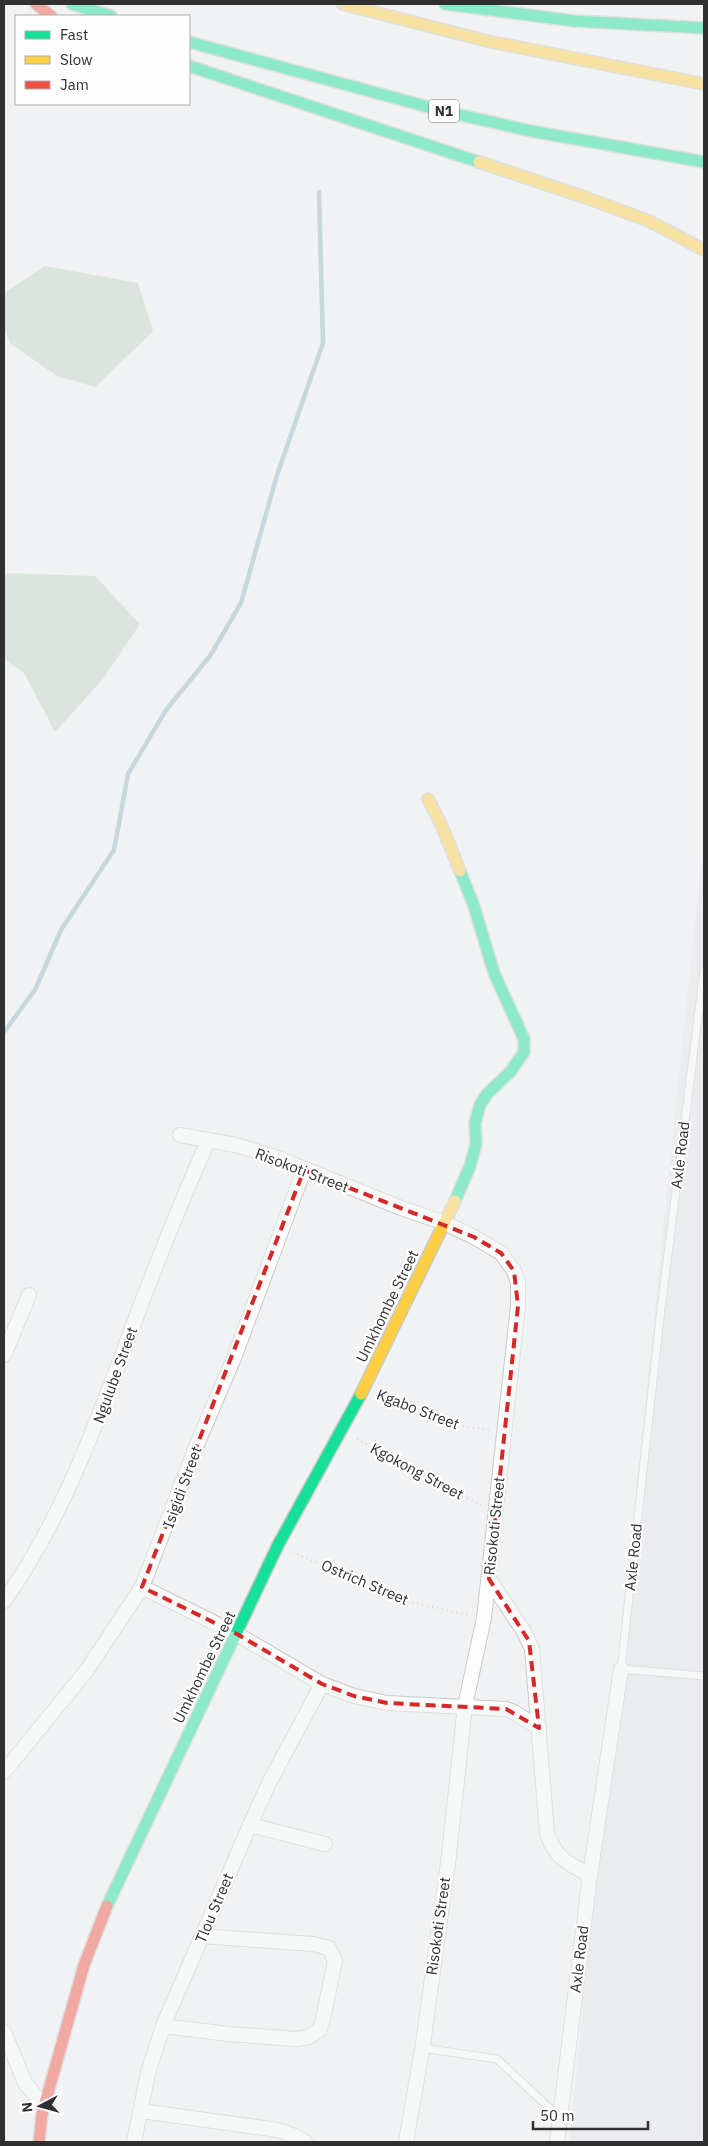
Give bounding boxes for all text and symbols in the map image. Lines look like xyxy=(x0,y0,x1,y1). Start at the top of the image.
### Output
legend xyxy=(15,15,190,105)
text: Fast xyxy=(60,25,88,44)
text: Slow xyxy=(60,50,93,69)
text: Jam xyxy=(60,75,89,94)
road number: N1 xyxy=(429,100,459,122)
street label: Axle Road xyxy=(666,1120,694,1190)
street label: Risokoti Street xyxy=(252,1143,352,1197)
street label: Umkhombe Street xyxy=(352,1247,422,1365)
street label: Ngulube Street xyxy=(89,1324,141,1426)
street label: Kgabo Street xyxy=(374,1385,462,1433)
street label: Kgokong Street xyxy=(367,1438,467,1504)
street label: Isigidi Street xyxy=(158,1443,206,1531)
street label: Risokoti Street xyxy=(479,1476,509,1576)
street label: Axle Road xyxy=(620,1522,646,1592)
street label: Ostrich Street xyxy=(318,1555,412,1609)
street label: Umkhombe Street xyxy=(169,1608,239,1726)
street label: Tlou Street xyxy=(191,1870,237,1946)
street label: Risokoti Street xyxy=(422,1876,454,1976)
street label: Axle Road xyxy=(565,1924,593,1994)
north arrow xyxy=(15,2081,65,2131)
scale bar xyxy=(533,2098,648,2130)
text: N xyxy=(18,2101,37,2113)
text: 50 m xyxy=(540,2106,575,2125)

